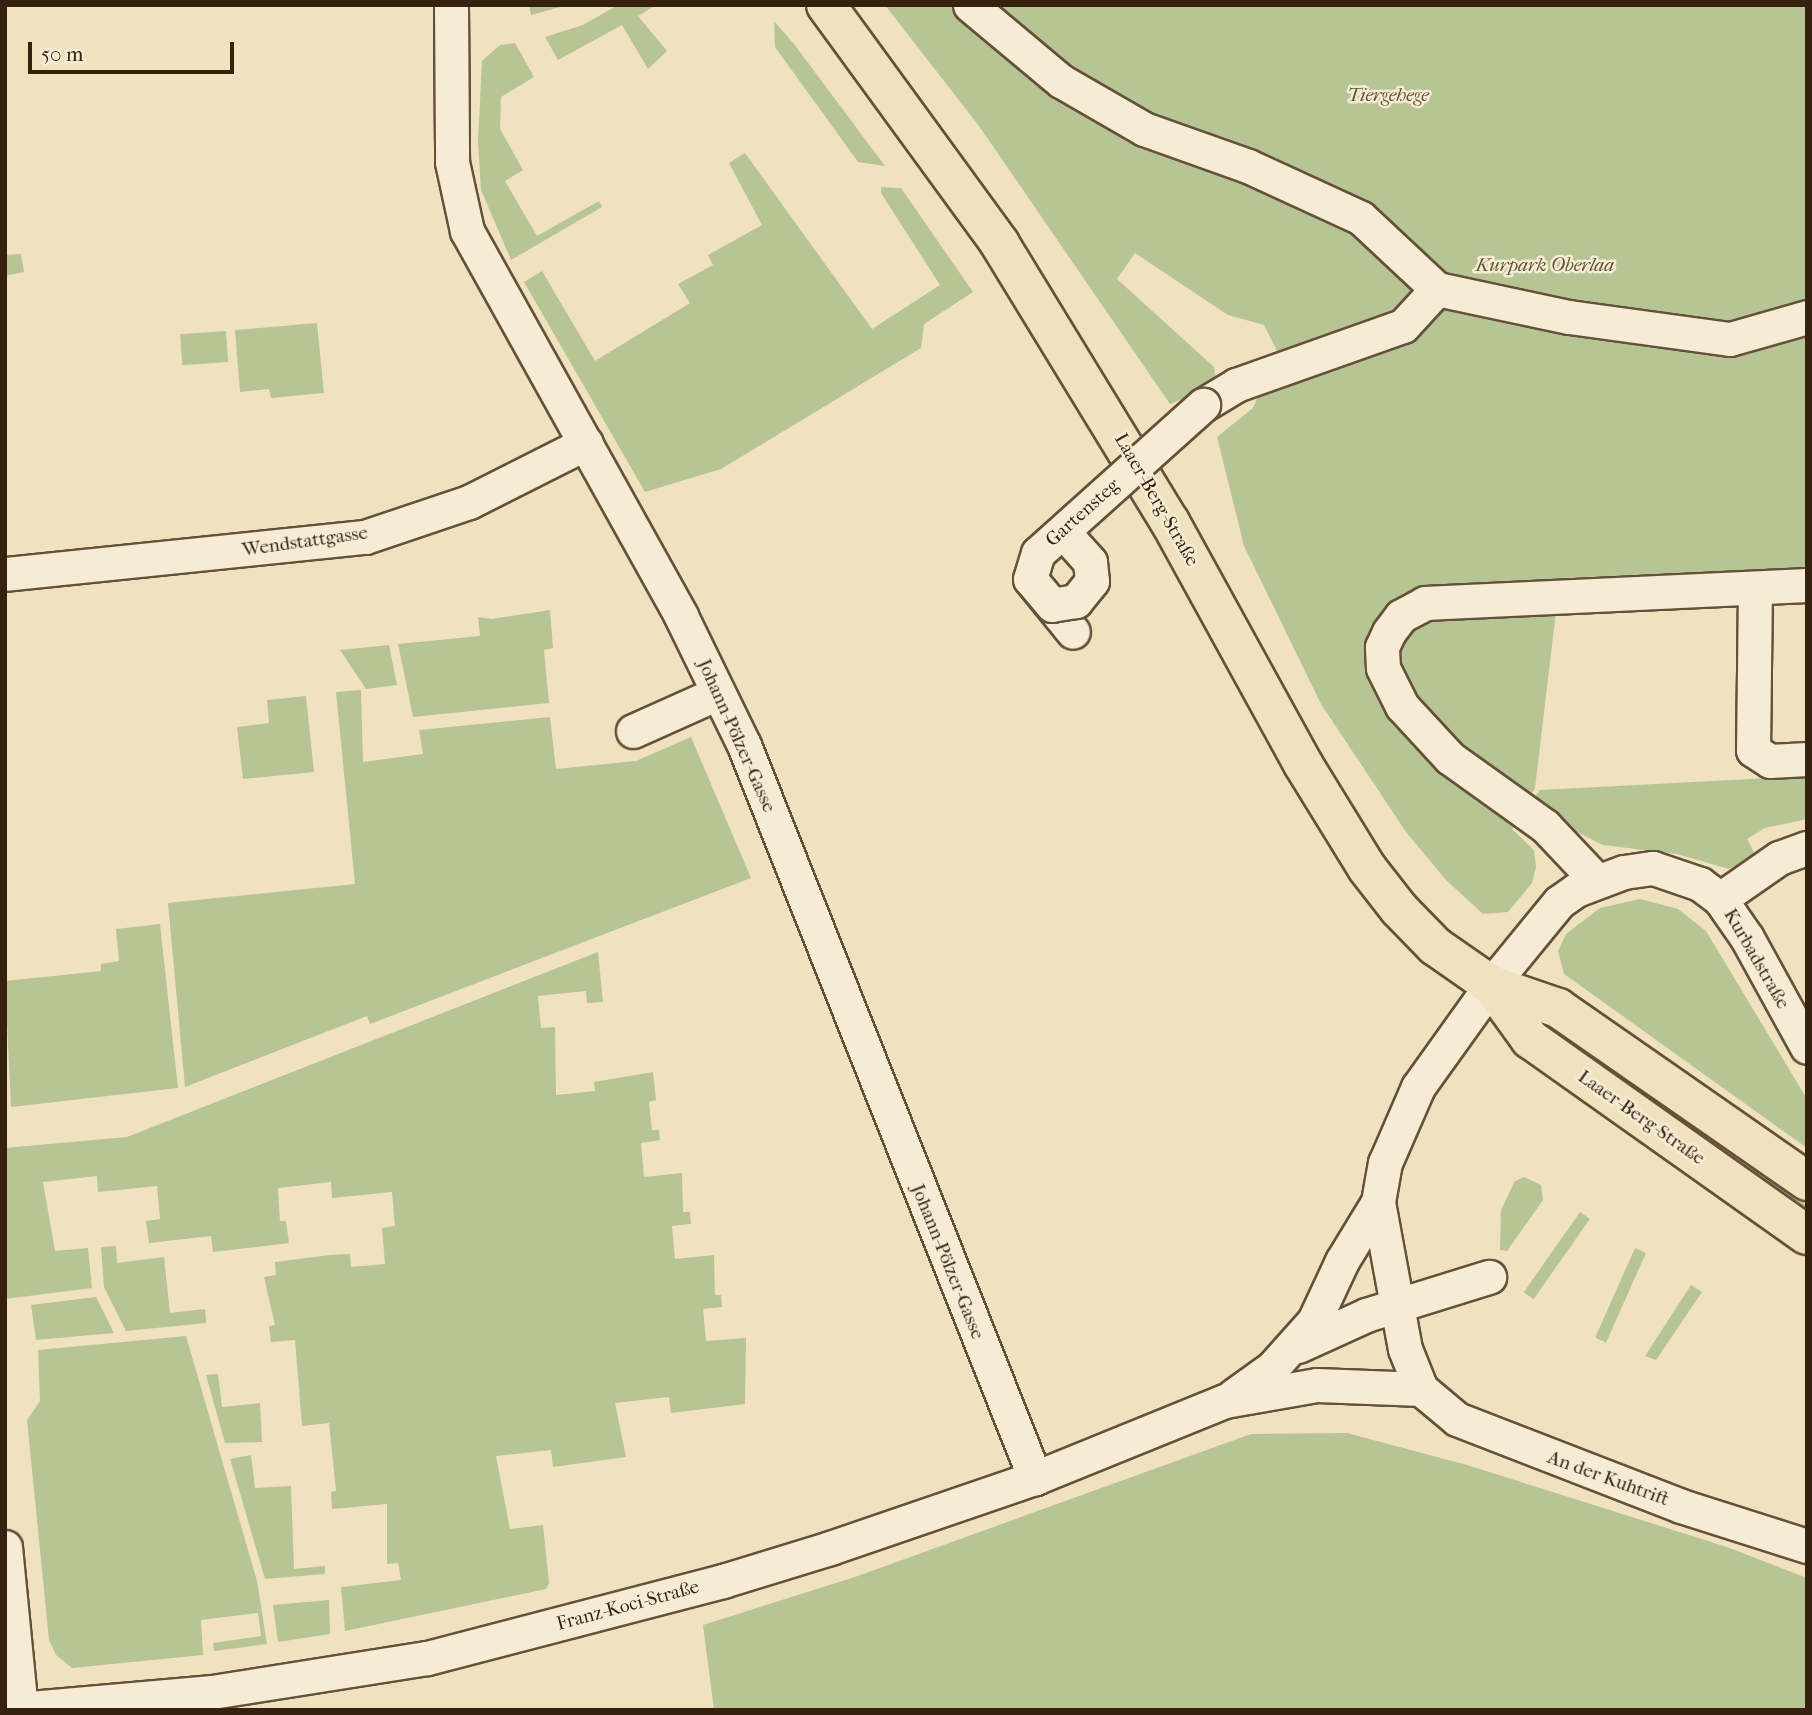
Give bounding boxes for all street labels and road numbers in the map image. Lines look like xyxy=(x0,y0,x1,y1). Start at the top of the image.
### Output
street label: Laaer-Berg-Straße xyxy=(1109,430,1203,570)
street label: Gartensteg xyxy=(1042,474,1124,552)
street label: Wendstattgasse xyxy=(241,522,369,562)
street label: Johann-Pölzer-Gasse xyxy=(692,656,780,816)
street label: Kurbadstraße xyxy=(1718,905,1794,1013)
street label: Laaer-Berg-Straße xyxy=(1573,1066,1709,1170)
street label: Johann-Pölzer-Gasse xyxy=(906,1181,988,1343)
street label: An der Kuhtrift xyxy=(1544,1446,1672,1512)
street label: Franz-Koci-Straße xyxy=(554,1576,702,1636)

